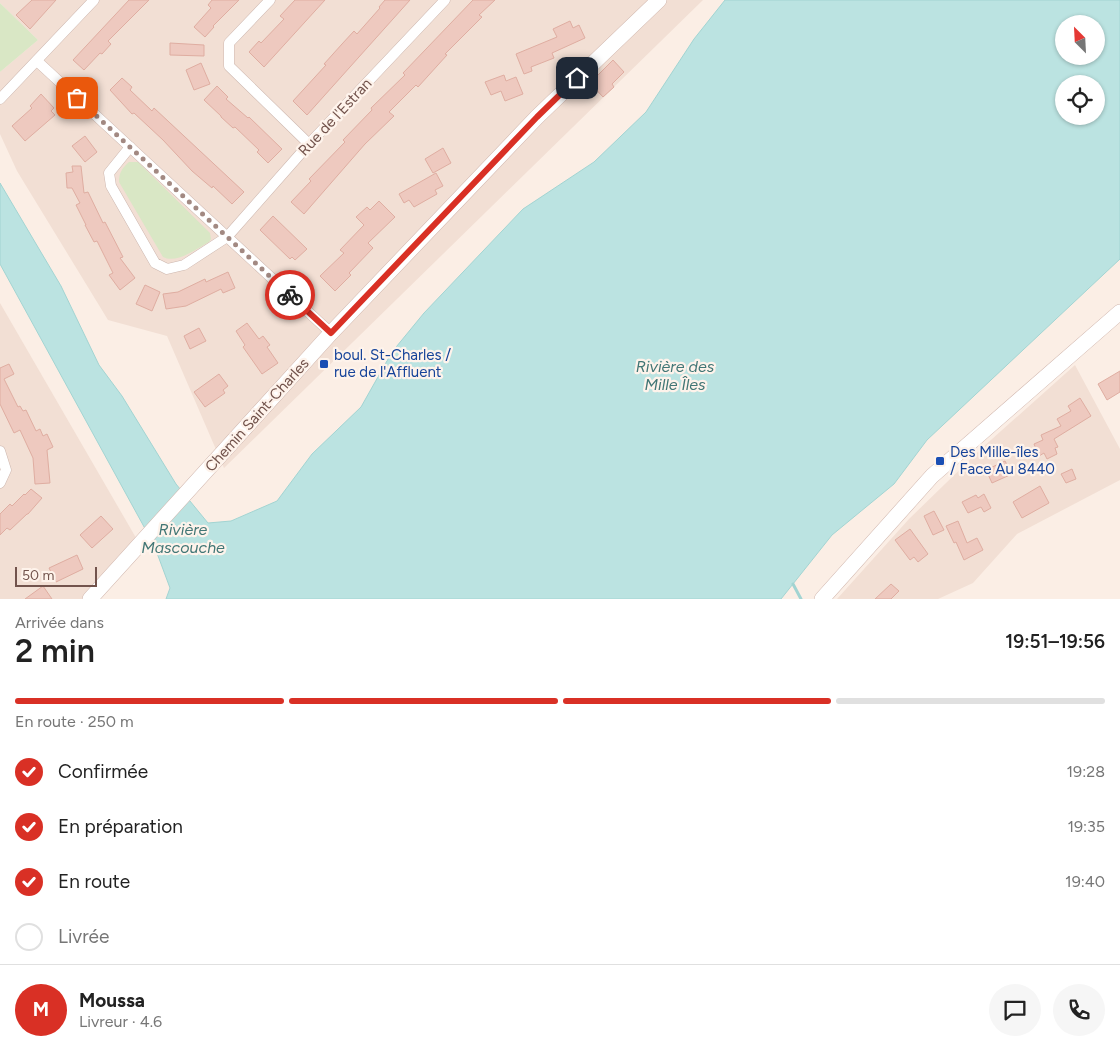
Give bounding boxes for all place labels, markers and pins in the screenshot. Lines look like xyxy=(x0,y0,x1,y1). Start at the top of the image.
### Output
pin xyxy=(556,57,598,99)
pin xyxy=(56,77,98,119)
place label: boul. St-Charles / rue de l'Affluent xyxy=(334,346,451,381)
marker: boul. St-Charles / rue de l'Affluent xyxy=(318,358,330,370)
place label: Des Mille-îles / Face Au 8440 xyxy=(950,443,1055,478)
marker: Des Mille-îles / Face Au 8440 xyxy=(934,455,946,467)

